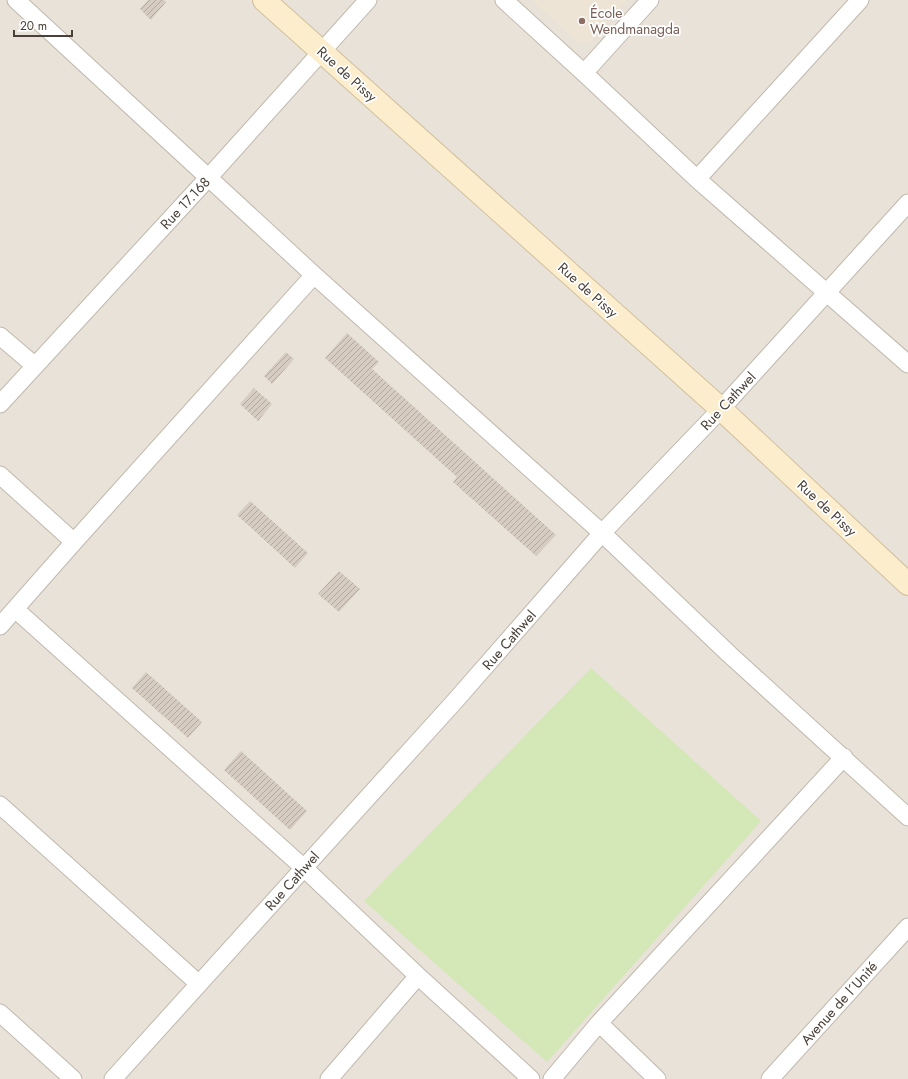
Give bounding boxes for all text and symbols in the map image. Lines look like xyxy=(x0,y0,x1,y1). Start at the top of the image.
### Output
place label: École Wendmanagda xyxy=(590,3,680,39)
scale bar xyxy=(14,12,72,38)
marker: École Wendmanagda xyxy=(577,16,587,26)
text: 20 m xyxy=(20,17,47,35)
street label: Rue de Pissy xyxy=(313,42,382,107)
street label: Rue 17.168 xyxy=(156,172,214,234)
street label: Rue de Pissy xyxy=(554,258,623,323)
street label: Rue Cathwel xyxy=(696,367,760,435)
street label: Rue de Pissy xyxy=(793,475,862,541)
street label: Rue Cathwel xyxy=(477,606,541,674)
street label: Rue Cathwel xyxy=(260,847,324,915)
street label: Avenue de l´Unité xyxy=(796,957,882,1049)

